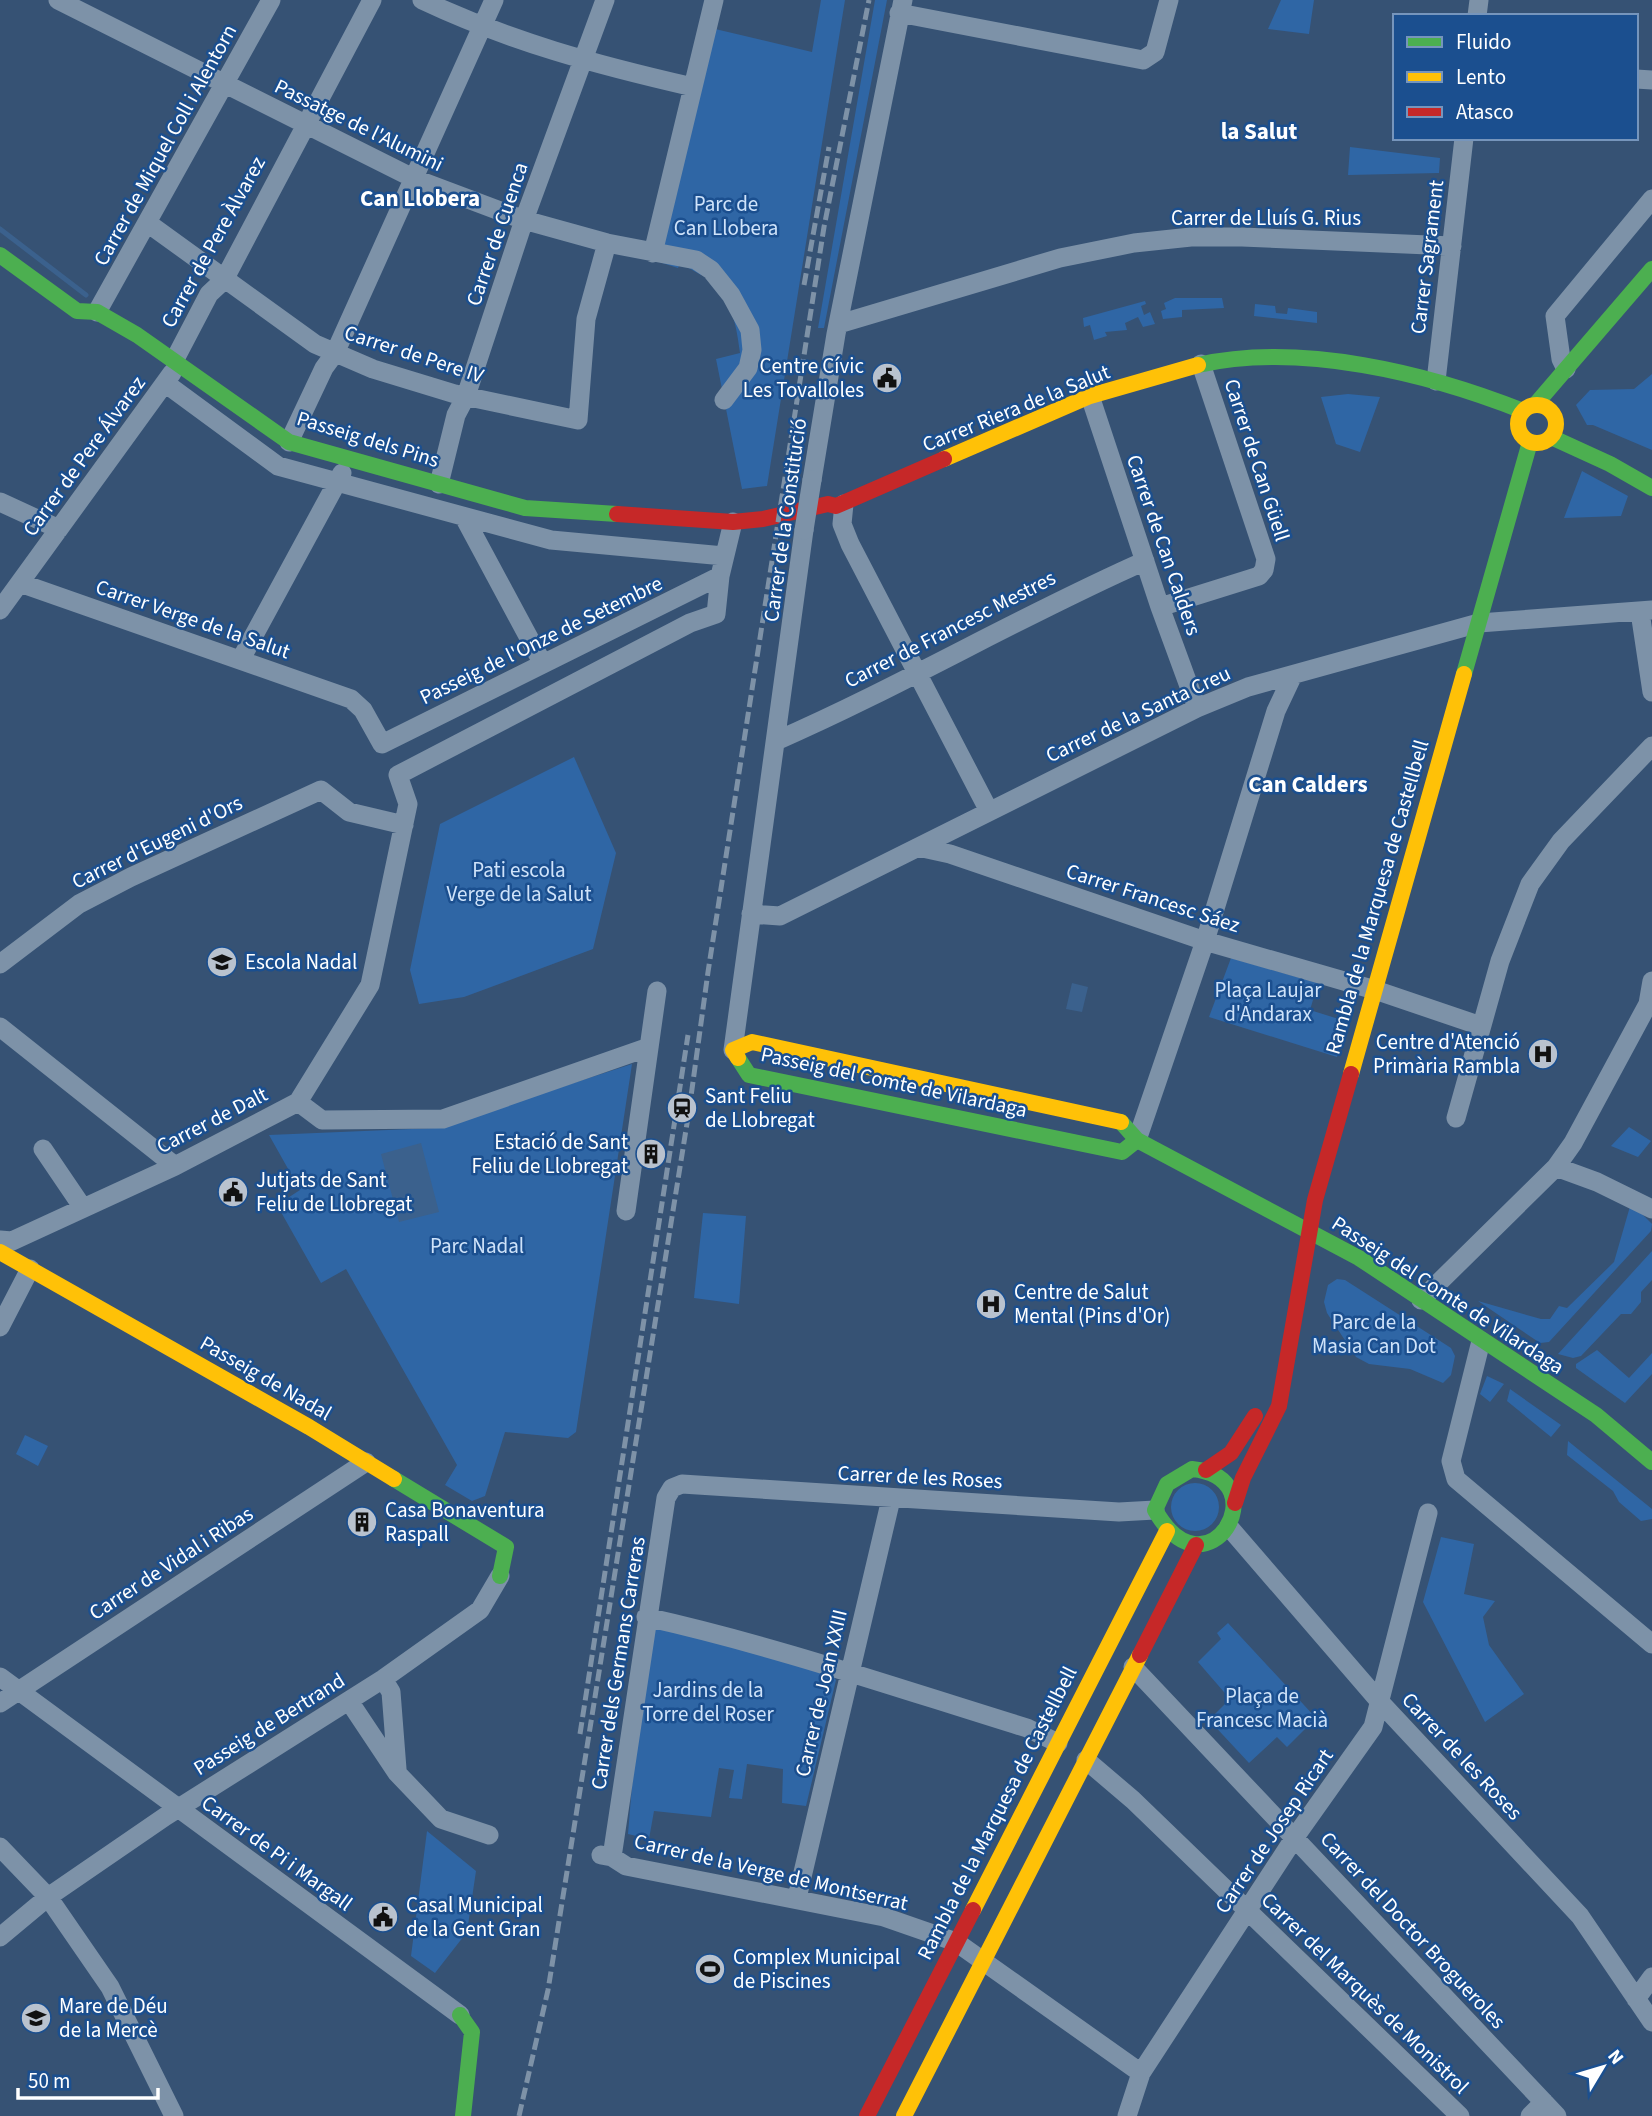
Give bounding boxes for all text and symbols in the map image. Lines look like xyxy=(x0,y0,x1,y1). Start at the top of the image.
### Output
legend xyxy=(1393,14,1638,140)
street label: Carrer de Miquel Coll i Alentorn xyxy=(86,19,244,271)
text: Fluido xyxy=(1456,27,1511,57)
text: Lento xyxy=(1456,62,1506,92)
street label: Passatge de l'Alumini xyxy=(270,71,448,179)
text: Atasco xyxy=(1456,97,1514,127)
district label: la Salut xyxy=(1221,115,1298,148)
street label: Carrer de Pere Àlvarez xyxy=(153,151,273,333)
street label: Carrer de Cuenca xyxy=(458,158,536,310)
street label: Carrer Sagrament xyxy=(1403,178,1451,336)
district label: Can Llobera xyxy=(360,182,480,215)
park label: Parc de Can Llobera xyxy=(674,189,778,243)
street label: Carrer de Lluís G. Rius xyxy=(1171,203,1361,233)
street label: Carrer de Pere IV xyxy=(340,317,488,391)
place label: Centre Cívic Les Tovalloles xyxy=(743,351,864,405)
street label: Carrer Riera de la Salut xyxy=(918,357,1114,459)
public building icon: Centre Cívic Les Tovalloles xyxy=(870,361,904,395)
street label: Carrer de Pere Álvarez xyxy=(16,370,153,542)
street label: Carrer de Can Güell xyxy=(1217,375,1297,545)
street label: Passeig dels Pins xyxy=(293,403,443,475)
street label: Carrer de la Constitució xyxy=(756,416,814,624)
street label: Carrer de Can Calders xyxy=(1119,451,1209,640)
street label: Carrer de Francesc Mestres xyxy=(839,563,1061,695)
street label: Passeig de l'Onze de Setembre xyxy=(415,568,667,712)
street label: Carrer Verge de la Salut xyxy=(92,572,294,666)
street label: Carrer de la Santa Creu xyxy=(1041,658,1235,770)
street label: Rambla de la Marquesa de Castellbell xyxy=(1318,736,1436,1058)
district label: Can Calders xyxy=(1248,768,1368,801)
street label: Carrer d'Eugeni d'Ors xyxy=(67,788,248,896)
park label: Pati escola Verge de la Salut xyxy=(447,855,592,909)
street label: Carrer Francesc Sáez xyxy=(1062,856,1244,940)
school or university icon: Escola Nadal xyxy=(205,945,239,979)
place label: Escola Nadal xyxy=(245,947,357,977)
park label: Plaça Laujar d'Andarax xyxy=(1214,975,1322,1029)
place label: Centre d'Atenció Primària Rambla xyxy=(1373,1027,1520,1081)
hospital icon: Centre d'Atenció Primària Rambla xyxy=(1526,1037,1560,1071)
street label: Passeig del Comte de Vilardaga xyxy=(758,1039,1030,1125)
street label: Carrer de Dalt xyxy=(151,1079,273,1161)
place label: Sant Feliu de Llobregat xyxy=(705,1081,815,1135)
station icon: Sant Feliu de Llobregat xyxy=(665,1091,699,1125)
place label: Estació de Sant Feliu de Llobregat xyxy=(472,1127,628,1181)
building icon: Estació de Sant Feliu de Llobregat xyxy=(634,1137,668,1171)
place label: Jutjats de Sant Feliu de Llobregat xyxy=(256,1165,412,1219)
public building icon: Jutjats de Sant Feliu de Llobregat xyxy=(216,1175,250,1209)
street label: Passeig del Comte de Vilardaga xyxy=(1326,1208,1570,1382)
park label: Parc Nadal xyxy=(430,1231,524,1261)
place label: Centre de Salut Mental (Pins d'Or) xyxy=(1014,1277,1170,1331)
hospital icon: Centre de Salut Mental (Pins d'Or) xyxy=(974,1287,1008,1321)
park label: Parc de la Masia Can Dot xyxy=(1312,1307,1436,1361)
street label: Passeig de Nadal xyxy=(195,1328,337,1428)
street label: Carrer de les Roses xyxy=(837,1458,1003,1496)
place label: Casa Bonaventura Raspall xyxy=(385,1495,545,1549)
street label: Carrer de Vidal i Ribas xyxy=(83,1499,259,1627)
building icon: Casa Bonaventura Raspall xyxy=(345,1505,379,1539)
street label: Carrer dels Germans Carreras xyxy=(583,1534,653,1792)
street label: Carrer de Joan XXIII xyxy=(787,1606,855,1780)
street label: Rambla de la Marquesa de Castellbell xyxy=(910,1661,1084,1965)
street label: Passeig de Bertrand xyxy=(187,1665,351,1783)
park label: Jardins de la Torre del Roser xyxy=(642,1675,774,1729)
park label: Plaça de Francesc Macià xyxy=(1196,1681,1328,1735)
street label: Carrer de les Roses xyxy=(1395,1685,1529,1827)
street label: Carrer de Josep Ricart xyxy=(1208,1743,1340,1919)
street label: Carrer de Pi i Margall xyxy=(195,1788,359,1918)
street label: Carrer del Doctor Brogueroles xyxy=(1313,1825,1513,2035)
street label: Carrer de la Verge de Montserrat xyxy=(631,1826,911,1918)
street label: Carrer del Marquès de Monistrol xyxy=(1254,1885,1476,2101)
place label: Casal Municipal de la Gent Gran xyxy=(406,1890,543,1944)
public building icon: Casal Municipal de la Gent Gran xyxy=(366,1900,400,1934)
place label: Complex Municipal de Piscines xyxy=(733,1942,900,1996)
sports icon: Complex Municipal de Piscines xyxy=(693,1952,727,1986)
place label: Mare de Déu de la Mercè xyxy=(59,1991,168,2045)
school or university icon: Mare de Déu de la Mercè xyxy=(19,2001,53,2035)
north arrow xyxy=(1568,2032,1638,2102)
text: N xyxy=(1601,2044,1630,2071)
scale bar xyxy=(18,2056,158,2100)
text: 50 m xyxy=(28,2066,70,2096)

